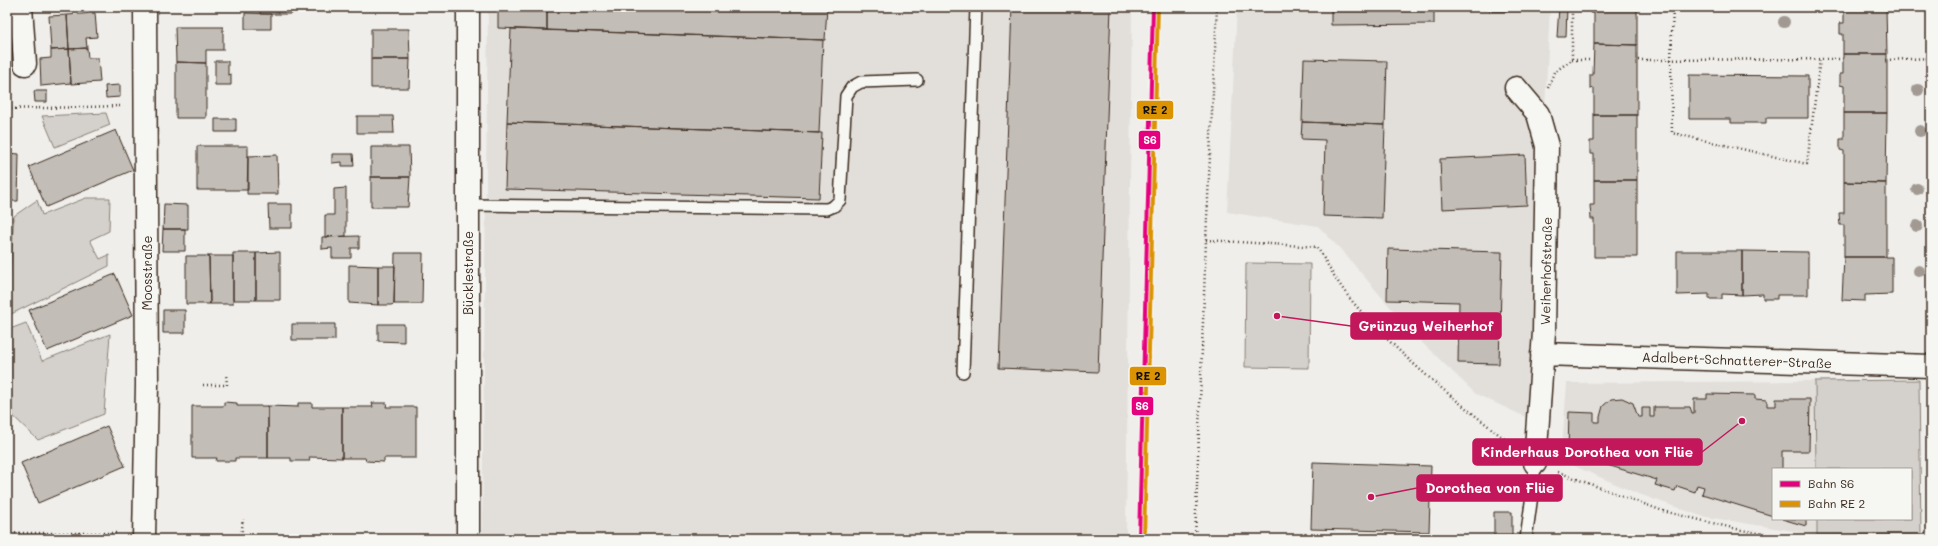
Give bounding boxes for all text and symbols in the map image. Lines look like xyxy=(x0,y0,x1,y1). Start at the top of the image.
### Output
line badge: RE 2 xyxy=(1136,100,1174,120)
text: RE 2 xyxy=(1143,102,1167,117)
line badge: S6 xyxy=(1138,130,1161,150)
text: S6 xyxy=(1143,132,1157,147)
street label: Weiherhofstraße xyxy=(1536,217,1555,325)
street label: Bücklestraße xyxy=(459,231,476,315)
street label: Moosstraße xyxy=(138,235,155,311)
callout: Grünzug Weiherhof xyxy=(1351,313,1501,339)
text: Grünzug Weiherhof xyxy=(1359,316,1494,335)
street label: Adalbert-Schnatterer-Straße xyxy=(1642,348,1832,371)
line badge: RE 2 xyxy=(1129,366,1167,386)
text: RE 2 xyxy=(1136,368,1160,383)
line badge: S6 xyxy=(1131,396,1154,416)
text: S6 xyxy=(1135,398,1149,413)
callout: Kinderhaus Dorothea von Flüe xyxy=(1473,439,1702,465)
text: Kinderhaus Dorothea von Flüe xyxy=(1481,442,1693,461)
legend xyxy=(1772,468,1912,520)
callout: Dorothea von Flüe xyxy=(1417,475,1562,501)
text: Bahn S6 xyxy=(1808,475,1854,491)
text: Dorothea von Flüe xyxy=(1426,478,1554,497)
text: Bahn RE 2 xyxy=(1808,495,1865,511)

